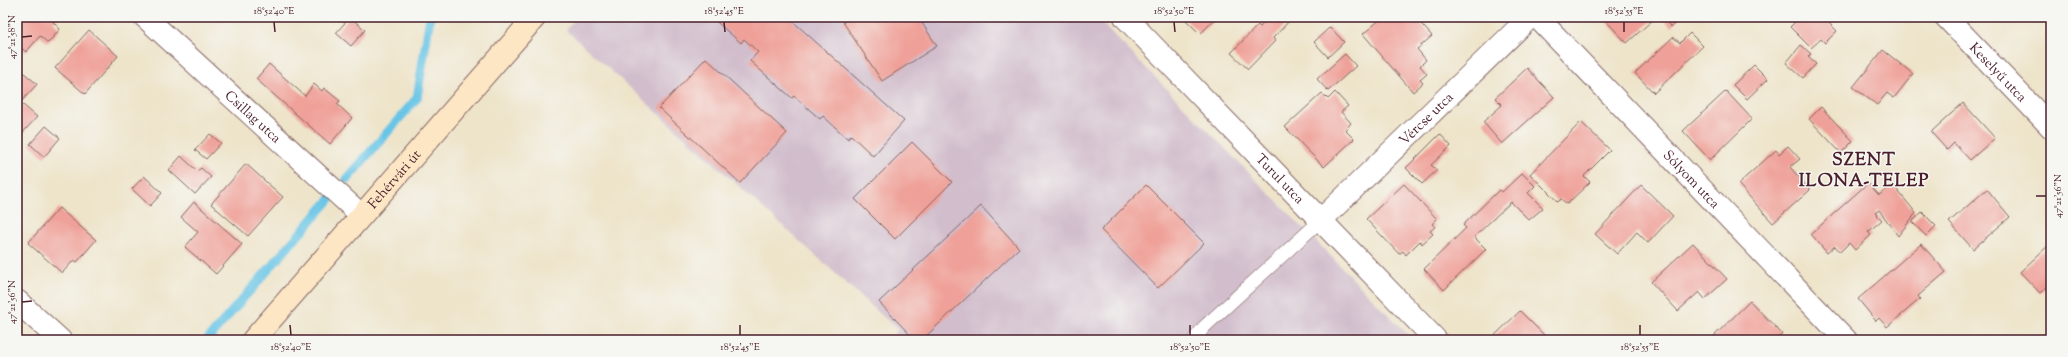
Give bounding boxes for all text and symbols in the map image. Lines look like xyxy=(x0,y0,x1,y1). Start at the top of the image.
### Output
text: 18°52'40"E xyxy=(254,4,294,19)
text: 18°52'45"E xyxy=(704,4,744,19)
text: 18°52'50"E xyxy=(1154,4,1194,19)
text: 18°52'55"E xyxy=(1605,4,1643,19)
text: 47°21'58"N xyxy=(5,15,20,59)
street label: Keselyű utca xyxy=(1964,39,2031,108)
street label: Csillag utca xyxy=(219,87,285,149)
street label: Vércse utca xyxy=(1395,88,1459,151)
street label: Fehérvári út xyxy=(364,146,427,214)
street label: Sólyom utca xyxy=(1657,146,1724,214)
district label: SZENT ILONA-TELEP xyxy=(1799,148,1929,195)
street label: Turul utca xyxy=(1250,150,1308,210)
text: 47°21'56"N xyxy=(2051,174,2066,218)
text: 47°21'56"N xyxy=(5,280,20,324)
text: 18°52'40"E xyxy=(271,340,311,355)
text: 18°52'45"E xyxy=(720,340,760,355)
text: 18°52'50"E xyxy=(1170,340,1210,355)
text: 18°52'55"E xyxy=(1621,340,1659,355)

